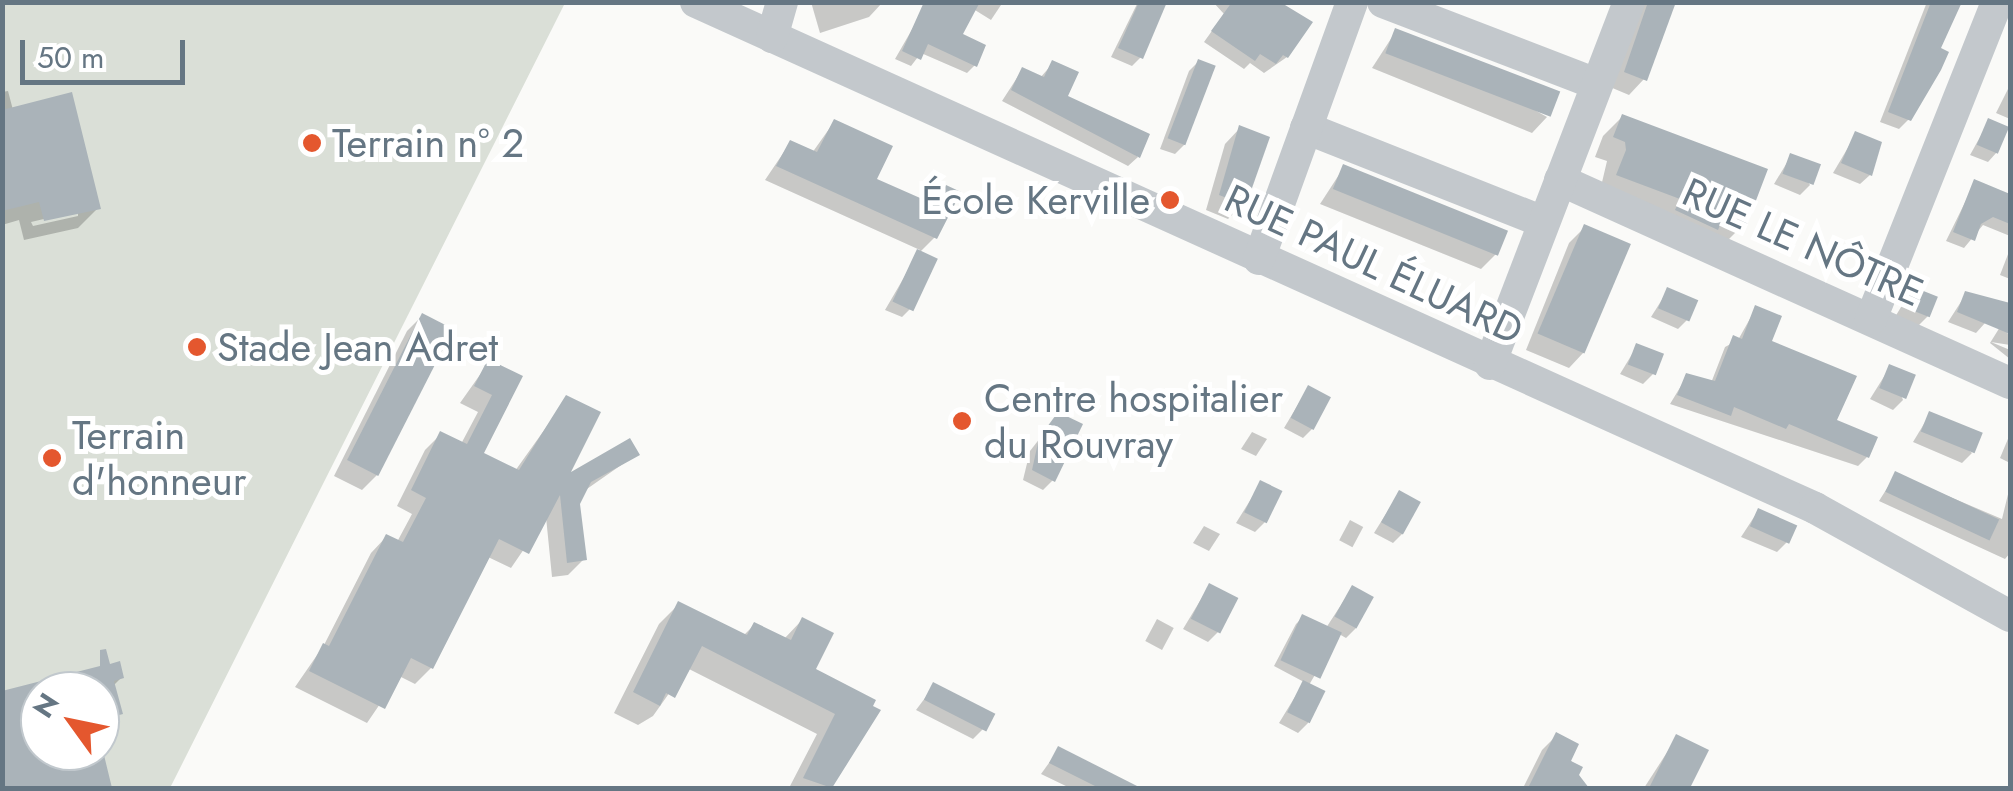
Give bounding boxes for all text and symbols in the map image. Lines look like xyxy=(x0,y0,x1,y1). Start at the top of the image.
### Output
scale bar xyxy=(25,20,190,82)
text: 50 m xyxy=(37,36,104,79)
place label: Terrain n° 2 xyxy=(332,119,524,167)
marker: Terrain n° 2 xyxy=(301,132,323,154)
street label: RUE LE NÔTRE xyxy=(1675,168,1931,316)
street label: RUE PAUL ÉLUARD xyxy=(1217,174,1531,354)
place label: École Kerville xyxy=(921,176,1150,224)
marker: École Kerville xyxy=(1159,189,1181,211)
place label: Stade Jean Adret xyxy=(217,323,498,371)
marker: Stade Jean Adret xyxy=(186,336,208,358)
place label: Centre hospitalier du Rouvray xyxy=(984,374,1283,468)
marker: Centre hospitalier du Rouvray xyxy=(949,408,975,434)
place label: Terrain d'honneur xyxy=(72,411,246,505)
marker: Terrain d'honneur xyxy=(41,447,63,469)
north arrow xyxy=(20,671,120,771)
text: N xyxy=(23,685,69,726)

